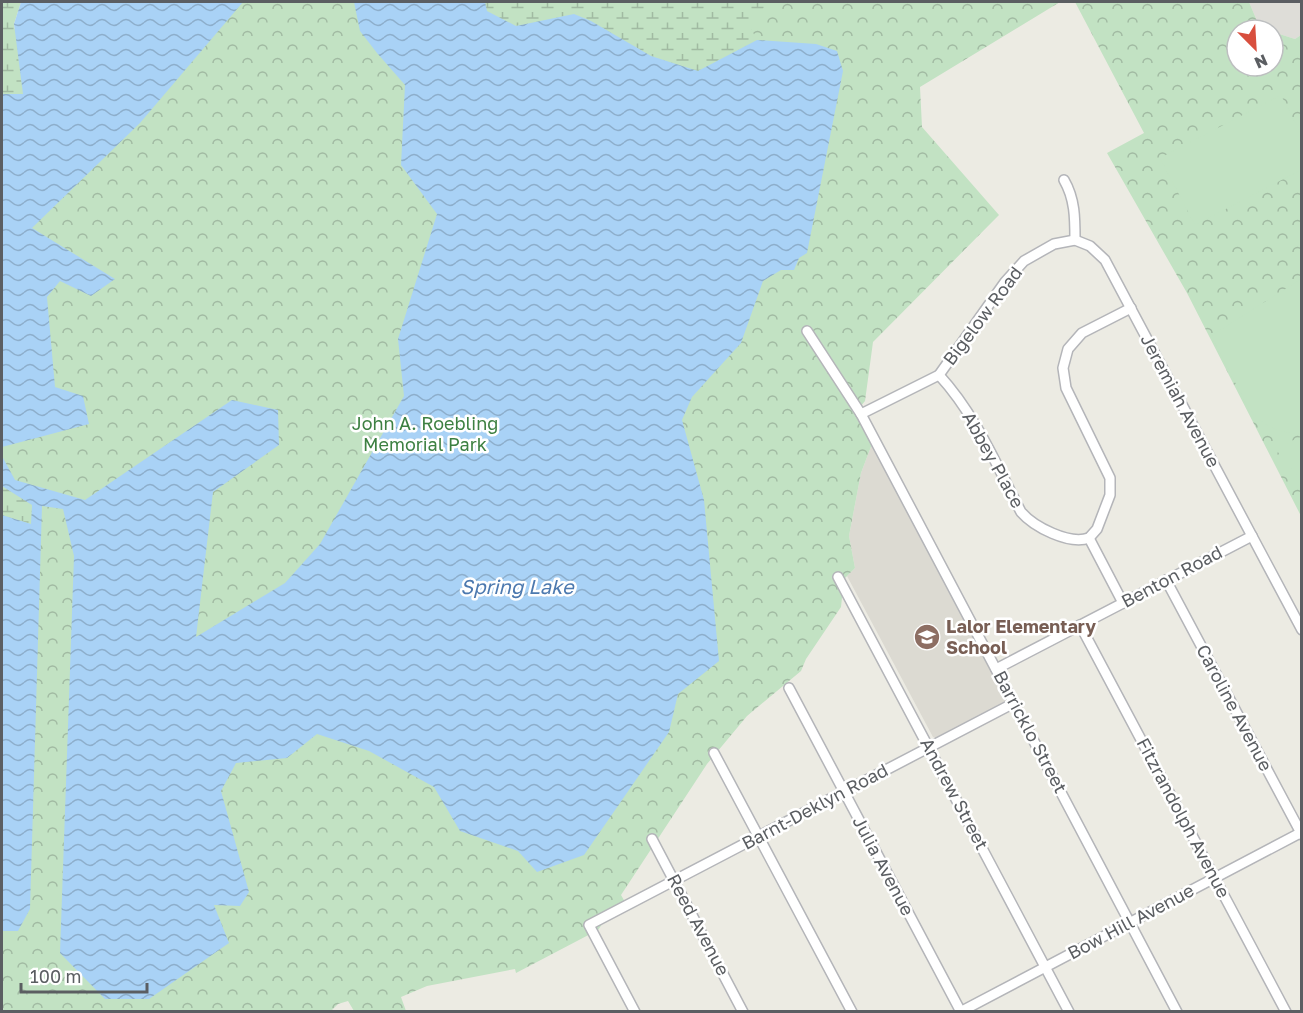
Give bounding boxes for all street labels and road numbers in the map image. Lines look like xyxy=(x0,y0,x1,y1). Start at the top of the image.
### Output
street label: Bigelow Road xyxy=(938,262,1026,369)
street label: Jeremiah Avenue xyxy=(1136,330,1225,471)
street label: Abbey Place xyxy=(958,407,1029,512)
street label: Benton Road xyxy=(1117,540,1226,612)
street label: Caroline Avenue xyxy=(1192,640,1278,775)
street label: Barricklo Street xyxy=(989,667,1072,796)
street label: Andrew Street xyxy=(916,734,994,853)
street label: Fitzrandolph Avenue xyxy=(1132,734,1235,901)
street label: Barnt-Deklyn Road xyxy=(738,758,891,854)
street label: Julia Avenue xyxy=(848,812,919,919)
street label: Reed Avenue xyxy=(663,870,735,979)
street label: Bow Hill Avenue xyxy=(1064,879,1197,964)

